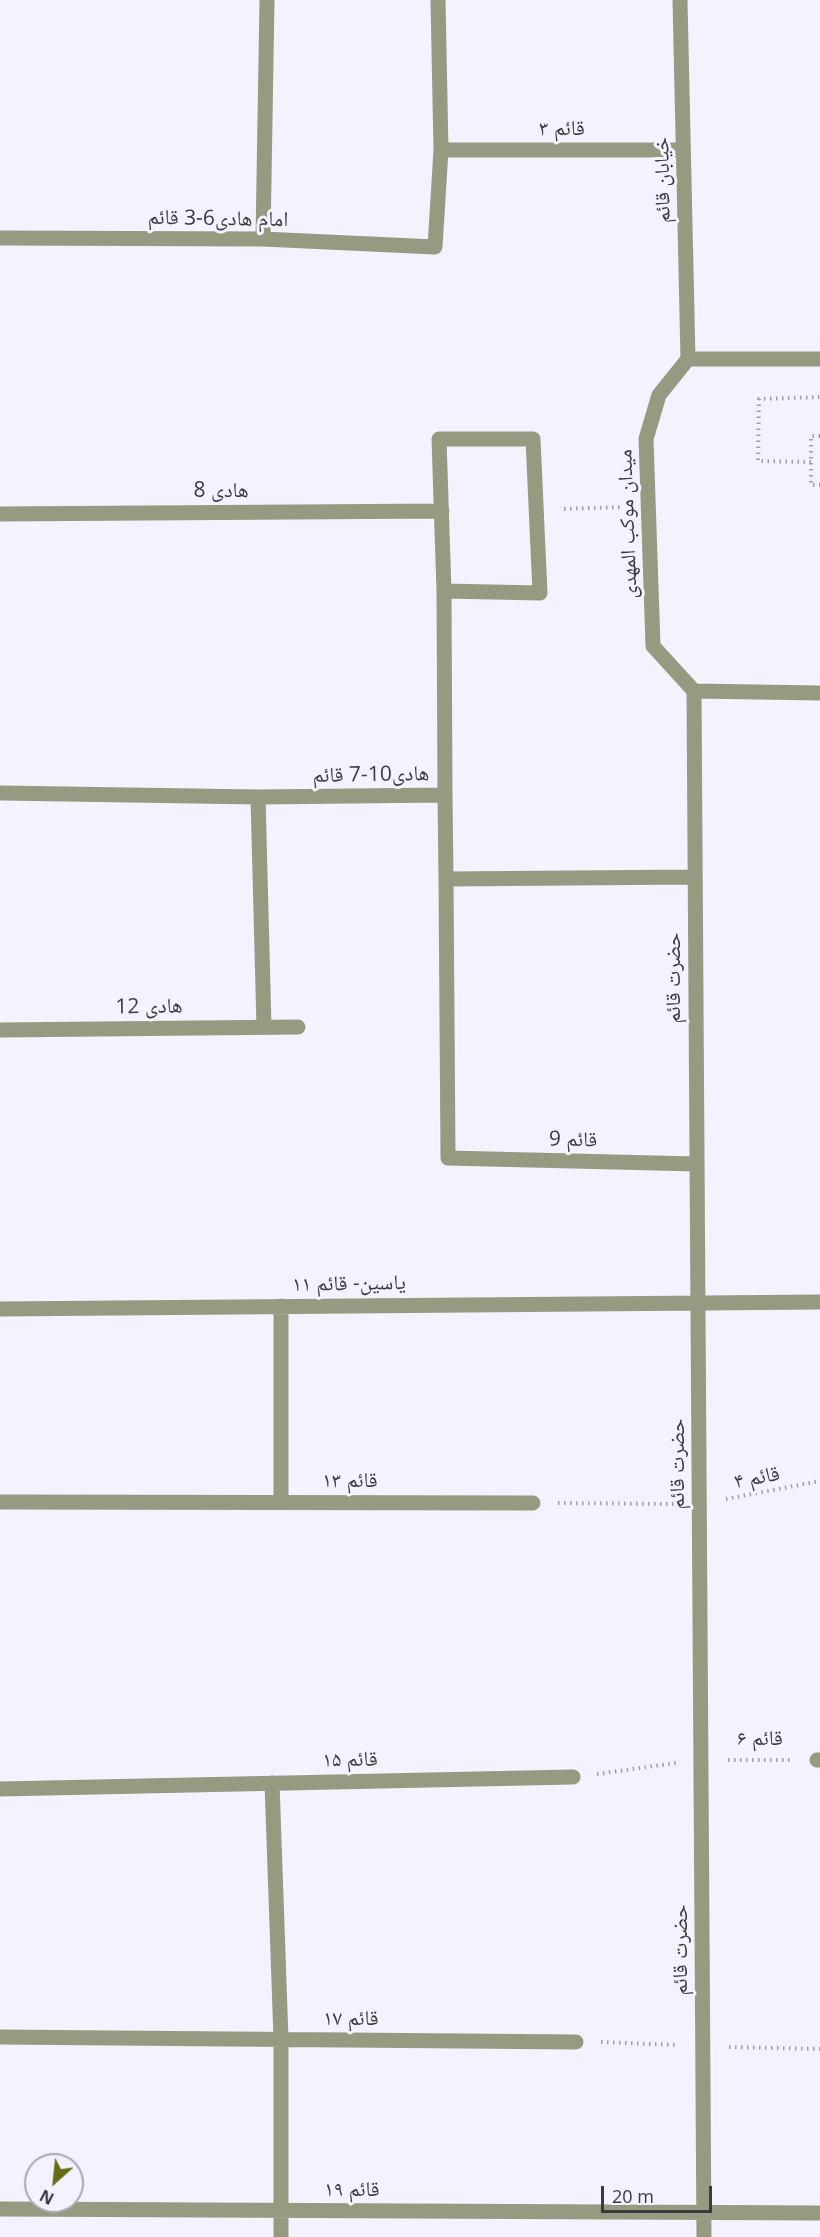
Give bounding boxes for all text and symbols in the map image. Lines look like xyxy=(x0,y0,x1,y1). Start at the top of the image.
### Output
street label: قائم ۳ xyxy=(539,116,585,142)
street label: خیابان قائم xyxy=(650,137,676,223)
street label: امام هادی6-3 قائم xyxy=(148,205,288,233)
street label: میدان موکب المهدی xyxy=(613,449,643,599)
street label: هادی 8 xyxy=(193,478,249,504)
street label: هادی10-7 قائم xyxy=(312,761,430,789)
street label: حضرت قائم xyxy=(661,933,687,1023)
street label: 12 هادی xyxy=(115,994,183,1020)
street label: قائم 9 xyxy=(549,1127,597,1153)
street label: یاسین- قائم ۱۱ xyxy=(292,1270,406,1298)
street label: حضرت قائم xyxy=(665,1419,691,1509)
street label: قائم ۴ xyxy=(732,1461,782,1495)
street label: قائم ۱۳ xyxy=(322,1468,378,1494)
street label: قائم ۶ xyxy=(737,1726,783,1752)
street label: قائم ۱۵ xyxy=(322,1747,378,1773)
street label: حضرت قائم xyxy=(668,1905,694,1995)
street label: قائم ۱۷ xyxy=(323,2006,379,2032)
north arrow xyxy=(24,2153,84,2213)
scale bar xyxy=(604,2174,715,2212)
street label: قائم ۱۹ xyxy=(324,2177,380,2203)
text: 20 m xyxy=(612,2184,654,2208)
text: N xyxy=(36,2185,58,2210)

